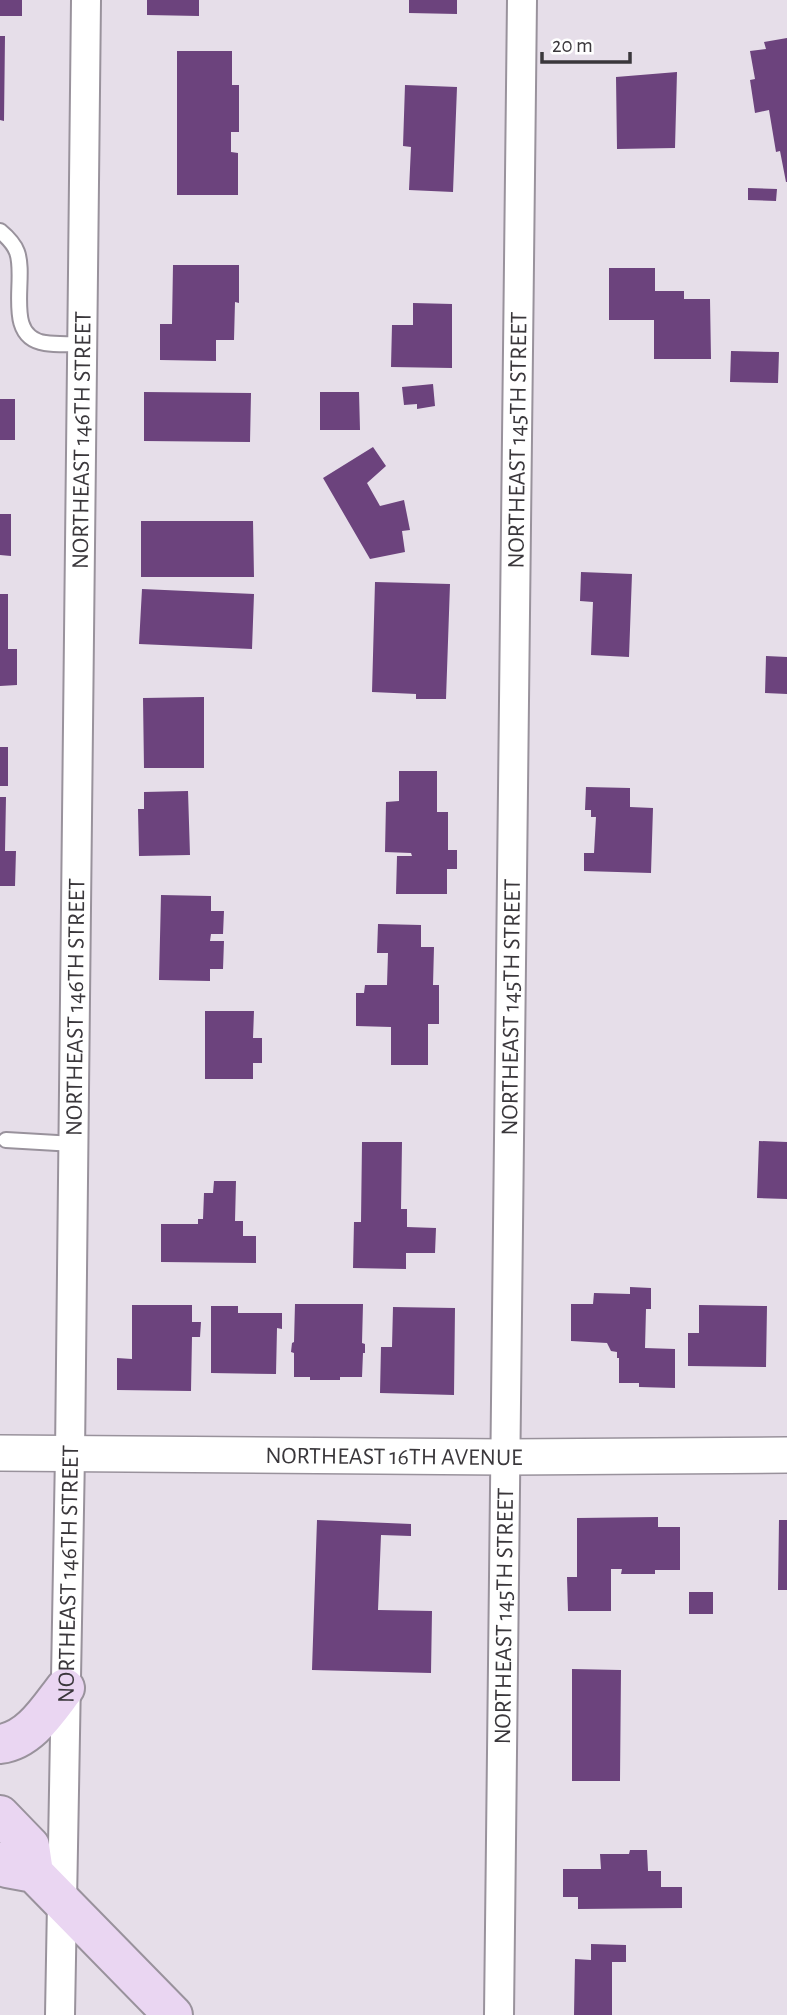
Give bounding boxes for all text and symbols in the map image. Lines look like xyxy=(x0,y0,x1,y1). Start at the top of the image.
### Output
scale bar xyxy=(542,21,630,65)
text: 20 m xyxy=(552,35,593,56)
street label: NORTHEAST 146TH STREET xyxy=(69,311,96,569)
street label: NORTHEAST 145TH STREET xyxy=(505,311,531,569)
street label: NORTHEAST 146TH STREET xyxy=(62,878,89,1136)
street label: NORTHEAST 145TH STREET xyxy=(498,878,525,1136)
street label: NORTHEAST 16TH AVENUE xyxy=(265,1444,523,1470)
street label: NORTHEAST 146TH STREET xyxy=(55,1445,83,1703)
street label: NORTHEAST 145TH STREET xyxy=(491,1487,518,1745)

